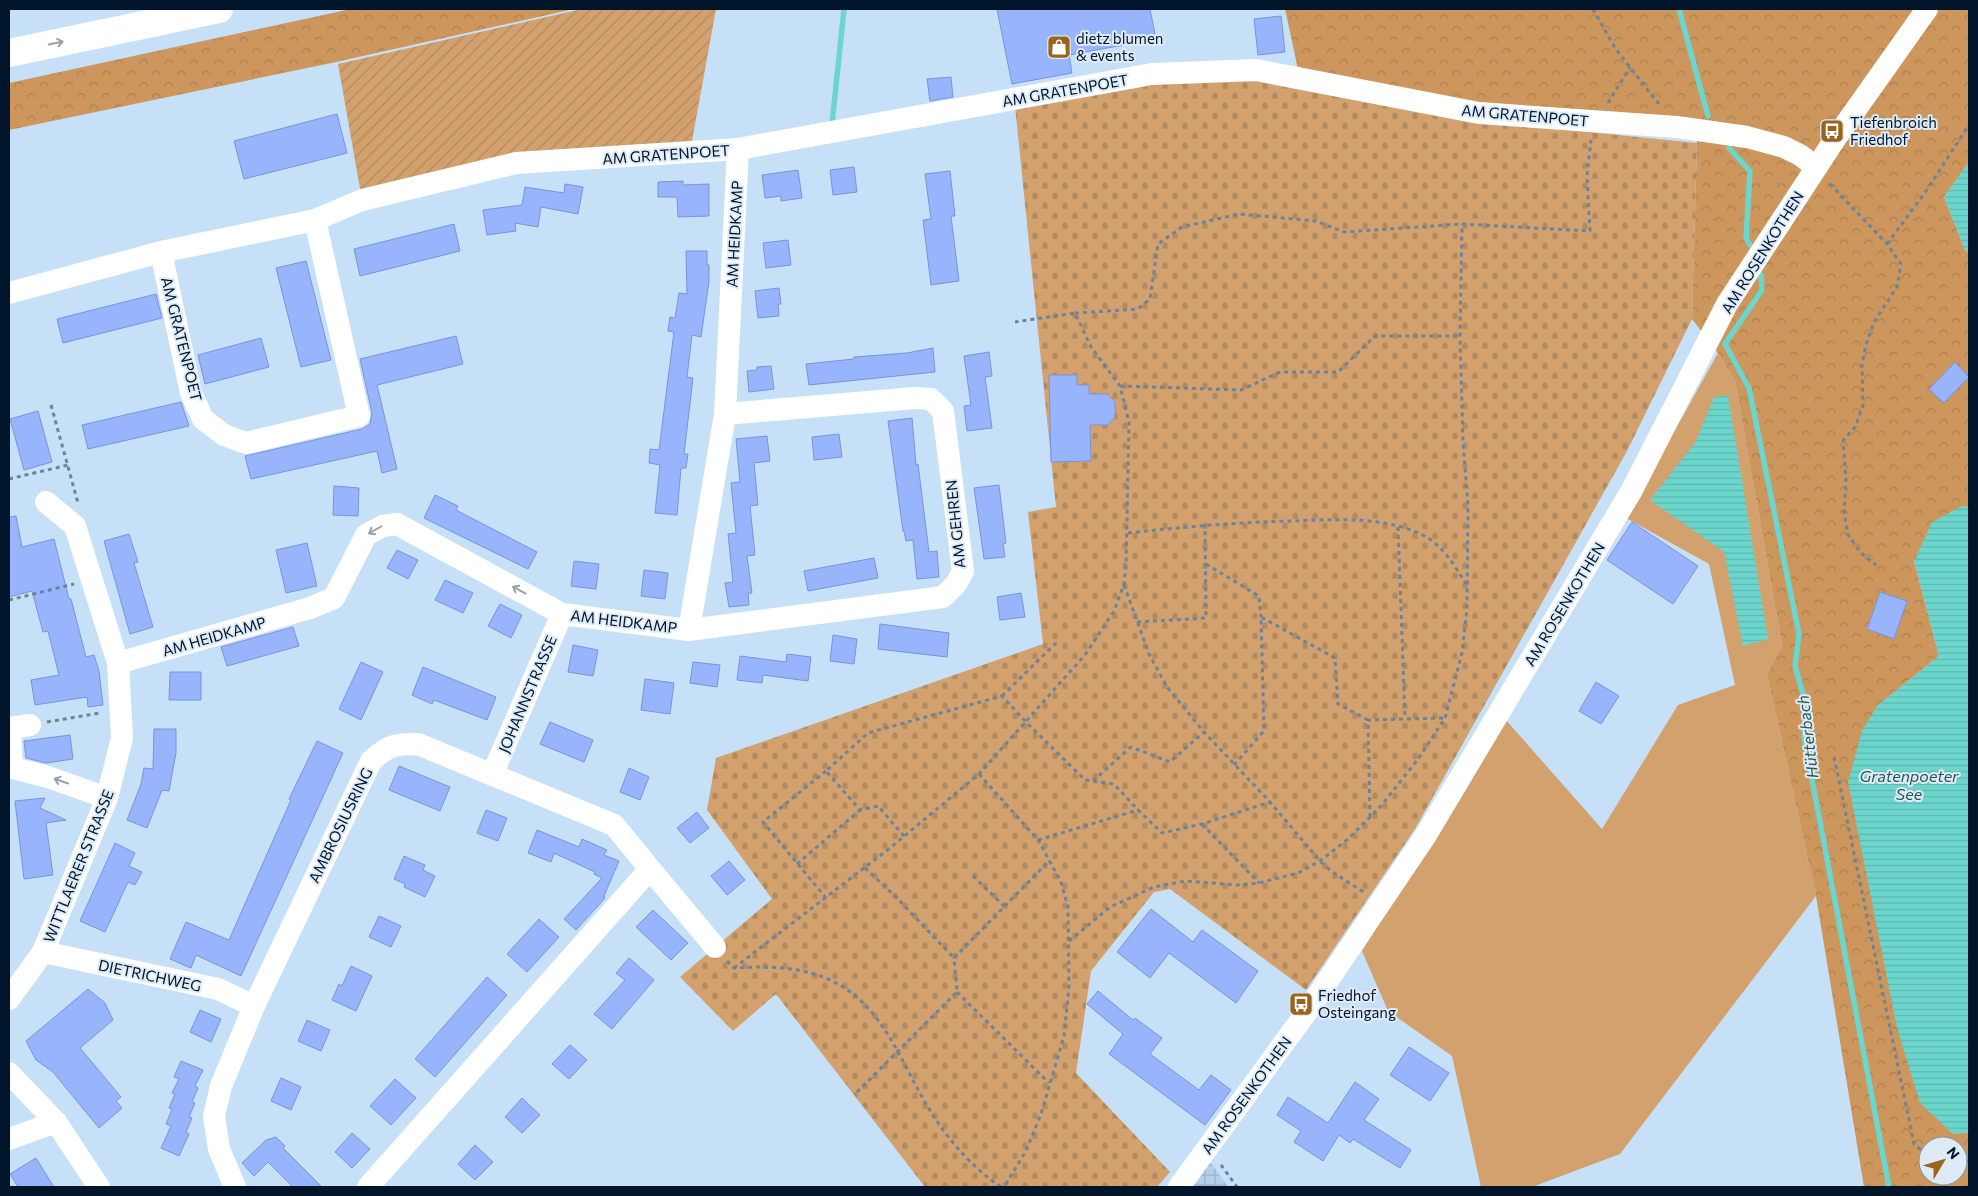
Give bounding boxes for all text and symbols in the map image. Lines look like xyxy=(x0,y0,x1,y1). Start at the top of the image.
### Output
place label: dietz blumen & events xyxy=(1076,29,1163,64)
shop icon: dietz blumen & events xyxy=(1046,34,1072,60)
one-way arrow xyxy=(48,38,64,47)
street label: AM GRATENPOET xyxy=(1001,70,1130,110)
street label: AM GRATENPOET xyxy=(1461,100,1590,130)
place label: Tiefenbroich Friedhof xyxy=(1850,113,1937,148)
bus stop icon: Tiefenbroich Friedhof xyxy=(1819,118,1845,144)
street label: AM GRATENPOET xyxy=(602,141,731,167)
street label: AM HEIDKAMP xyxy=(722,180,746,288)
street label: AM ROSENKOTHEN xyxy=(1717,187,1807,317)
street label: AM GRATENPOET xyxy=(158,275,206,403)
street label: AM GEHREN xyxy=(941,479,969,569)
one-way arrow xyxy=(367,525,382,535)
street label: AM ROSENKOTHEN xyxy=(1520,539,1608,669)
one-way arrow xyxy=(512,585,527,594)
street label: AM HEIDKAMP xyxy=(570,606,678,636)
street label: AM HEIDKAMP xyxy=(160,613,268,659)
street label: JOHANNSTRASSE xyxy=(494,632,560,755)
water label: Hütterbach xyxy=(1792,694,1822,780)
street label: AMBROSIUSRING xyxy=(304,765,376,885)
water label: Gratenpoeter See xyxy=(1859,766,1959,803)
one-way arrow xyxy=(54,776,70,786)
street label: WITTLAERER STRASSE xyxy=(39,787,117,945)
street label: DIETRICHWEG xyxy=(97,955,203,995)
place label: Friedhof Osteingang xyxy=(1318,986,1396,1021)
bus stop icon: Friedhof Osteingang xyxy=(1288,991,1314,1017)
street label: AM ROSENKOTHEN xyxy=(1197,1033,1295,1157)
north arrow xyxy=(1918,1136,1968,1186)
text: N xyxy=(1944,1143,1964,1162)

